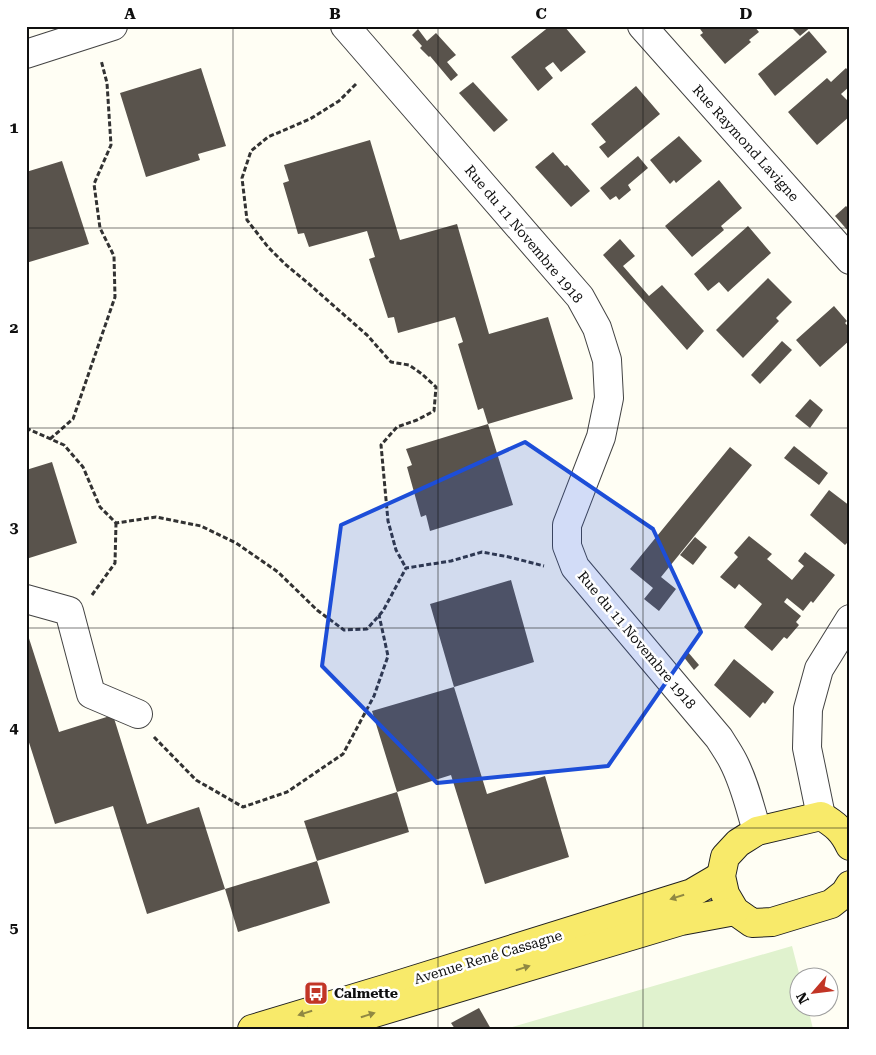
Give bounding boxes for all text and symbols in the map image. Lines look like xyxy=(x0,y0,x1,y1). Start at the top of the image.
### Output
text: A xyxy=(124,4,136,23)
text: B xyxy=(329,4,341,23)
text: C xyxy=(535,4,547,23)
text: D xyxy=(740,4,753,23)
street label: Rue Raymond Lavigne xyxy=(690,82,803,205)
text: 1 xyxy=(10,118,19,137)
street label: Rue du 11 Novembre 1918 xyxy=(462,162,586,306)
text: 2 xyxy=(10,318,19,337)
text: 3 xyxy=(10,518,19,537)
street label: Rue du 11 Novembre 1918 xyxy=(575,568,699,712)
text: 4 xyxy=(10,718,19,737)
one-way arrow xyxy=(670,894,685,902)
text: 5 xyxy=(10,918,19,937)
street label: Avenue René Cassagne xyxy=(412,927,564,987)
one-way arrow xyxy=(516,964,531,972)
north arrow xyxy=(788,968,838,1018)
bus stop icon: Calmette xyxy=(303,980,329,1006)
place label: Calmette xyxy=(334,985,398,1001)
text: N xyxy=(793,989,812,1007)
one-way arrow xyxy=(297,1009,312,1017)
one-way arrow xyxy=(360,1010,375,1018)

